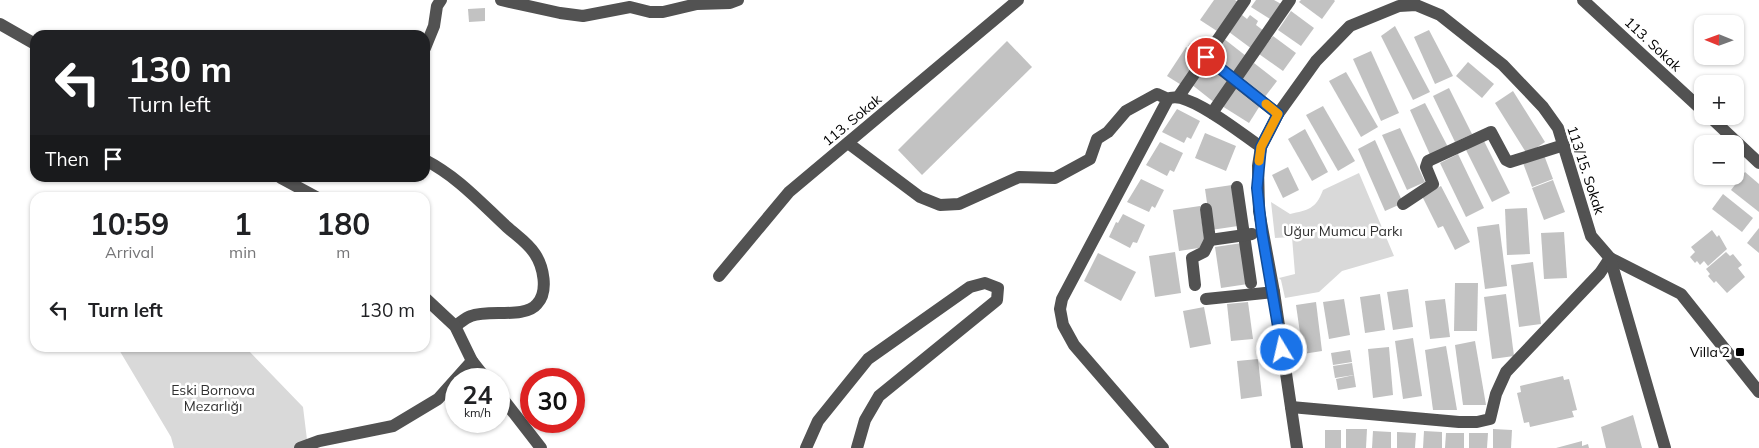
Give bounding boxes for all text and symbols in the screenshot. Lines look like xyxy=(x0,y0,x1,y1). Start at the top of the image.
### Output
street label: 113. Sokak xyxy=(1621,13,1686,76)
north arrow xyxy=(1694,15,1744,65)
map controls xyxy=(1694,15,1744,185)
pin xyxy=(1185,36,1227,78)
icon: arrive xyxy=(1192,43,1220,71)
text: 130 m xyxy=(128,47,232,91)
icon: left xyxy=(45,50,110,115)
button: + xyxy=(1694,75,1744,125)
text: Turn left xyxy=(128,90,211,118)
street label: 113. Sokak xyxy=(819,90,886,150)
street label: 113/15. Sokak xyxy=(1563,123,1609,217)
button: − xyxy=(1694,135,1744,185)
icon: arrive xyxy=(99,145,127,173)
text: Then xyxy=(45,147,89,171)
text: 10:59 xyxy=(90,205,169,243)
text: 1 xyxy=(234,205,252,243)
text: 180 xyxy=(316,205,370,243)
park label: Uğur Mumcu Parkı xyxy=(1283,222,1403,240)
text: Arrival xyxy=(105,242,154,262)
text: min xyxy=(229,242,256,262)
text: m xyxy=(336,242,350,262)
icon: left xyxy=(45,296,73,324)
text: Turn left xyxy=(88,298,163,322)
text: 130 m xyxy=(359,298,415,322)
position arrow xyxy=(1255,323,1307,375)
place label: Villa 2 xyxy=(1690,343,1730,361)
marker: Villa 2 xyxy=(1734,346,1746,358)
speed limit sign: 30 xyxy=(520,368,585,433)
text: 24 xyxy=(462,379,493,410)
park label: Eski Bornova Mezarlığı xyxy=(171,381,255,415)
text: km/h xyxy=(464,405,491,420)

